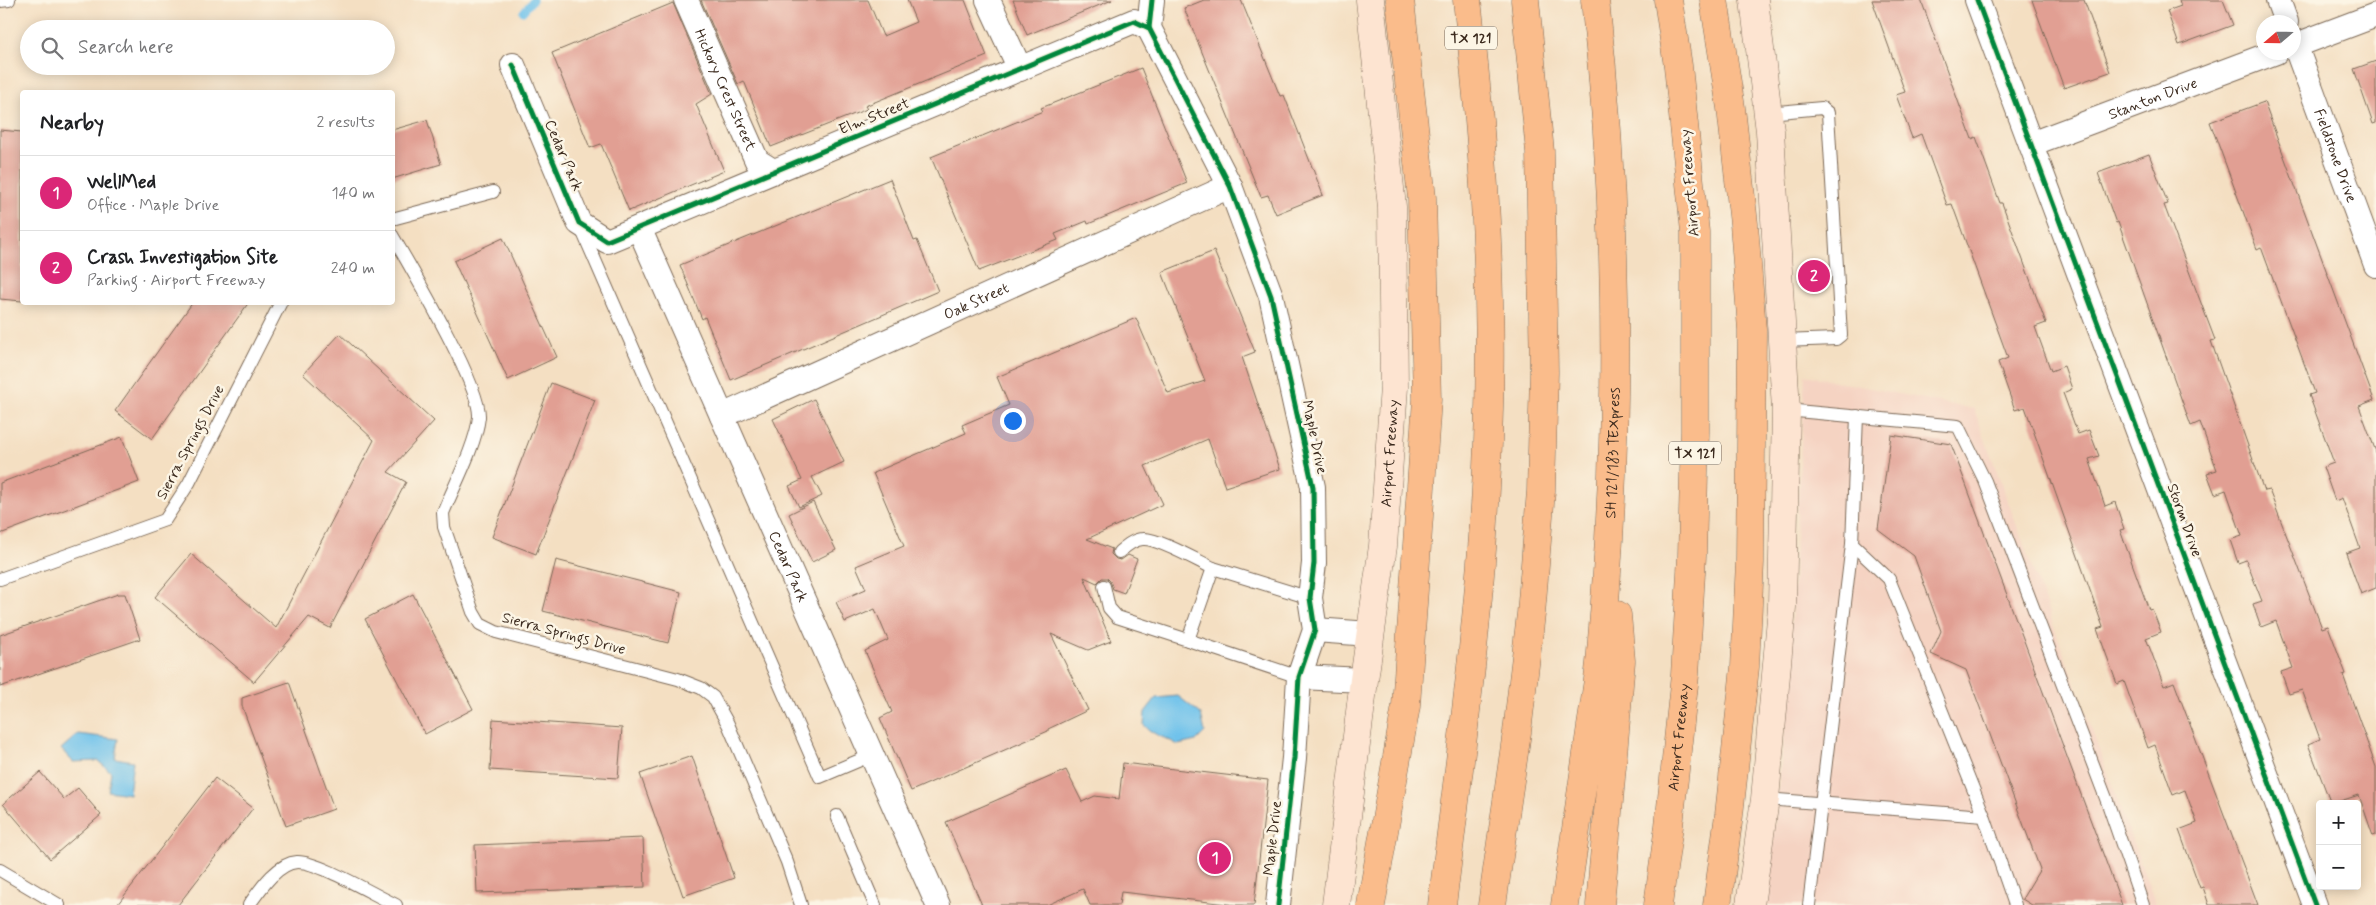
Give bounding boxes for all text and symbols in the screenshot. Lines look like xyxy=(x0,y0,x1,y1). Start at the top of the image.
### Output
north arrow xyxy=(2256,15,2301,60)
search box xyxy=(20,20,395,75)
street label: Hickory Crest Street xyxy=(689,26,760,155)
road number: TX 121 xyxy=(1445,26,1497,49)
icon: search xyxy=(38,34,66,62)
text: Search here xyxy=(78,35,174,60)
street label: Stanton Drive xyxy=(2106,73,2201,125)
street label: Elm Street xyxy=(836,94,913,140)
street label: Fieldstone Drive xyxy=(2308,106,2361,206)
text: Nearby xyxy=(40,109,104,137)
text: 2 results xyxy=(317,112,375,133)
street label: Cedar Park xyxy=(539,117,587,194)
street label: Airport Freeway xyxy=(1675,128,1705,238)
text: WellMed xyxy=(87,170,156,195)
text: 1 xyxy=(52,183,60,204)
text: 140 m xyxy=(331,183,375,204)
text: Office · Maple Drive xyxy=(87,195,219,216)
text: Crash Investigation Site xyxy=(87,245,278,270)
pin: 2 xyxy=(1798,257,1830,295)
text: 2 xyxy=(52,258,60,279)
text: 240 m xyxy=(331,258,375,279)
text: Parking · Airport Freeway xyxy=(87,270,266,291)
street label: Oak Street xyxy=(941,278,1013,325)
street label: Sierra Springs Drive xyxy=(152,381,231,504)
street label: SH 121/183 TEXpress xyxy=(1601,387,1625,519)
street label: Maple Drive xyxy=(1296,398,1332,476)
street label: Airport Freeway xyxy=(1377,398,1404,508)
your location xyxy=(1000,408,1026,434)
road number: TX 121 xyxy=(1669,442,1721,464)
street label: Storm Drive xyxy=(2162,481,2207,560)
street label: Cedar Park xyxy=(763,528,812,606)
street label: Sierra Springs Drive xyxy=(500,608,628,661)
street label: Airport Freeway xyxy=(1664,682,1695,792)
street label: Maple Drive xyxy=(1259,800,1287,877)
map controls xyxy=(2316,800,2361,890)
button: + xyxy=(2316,800,2361,845)
pin: 1 xyxy=(1199,839,1231,877)
button: − xyxy=(2316,845,2361,890)

